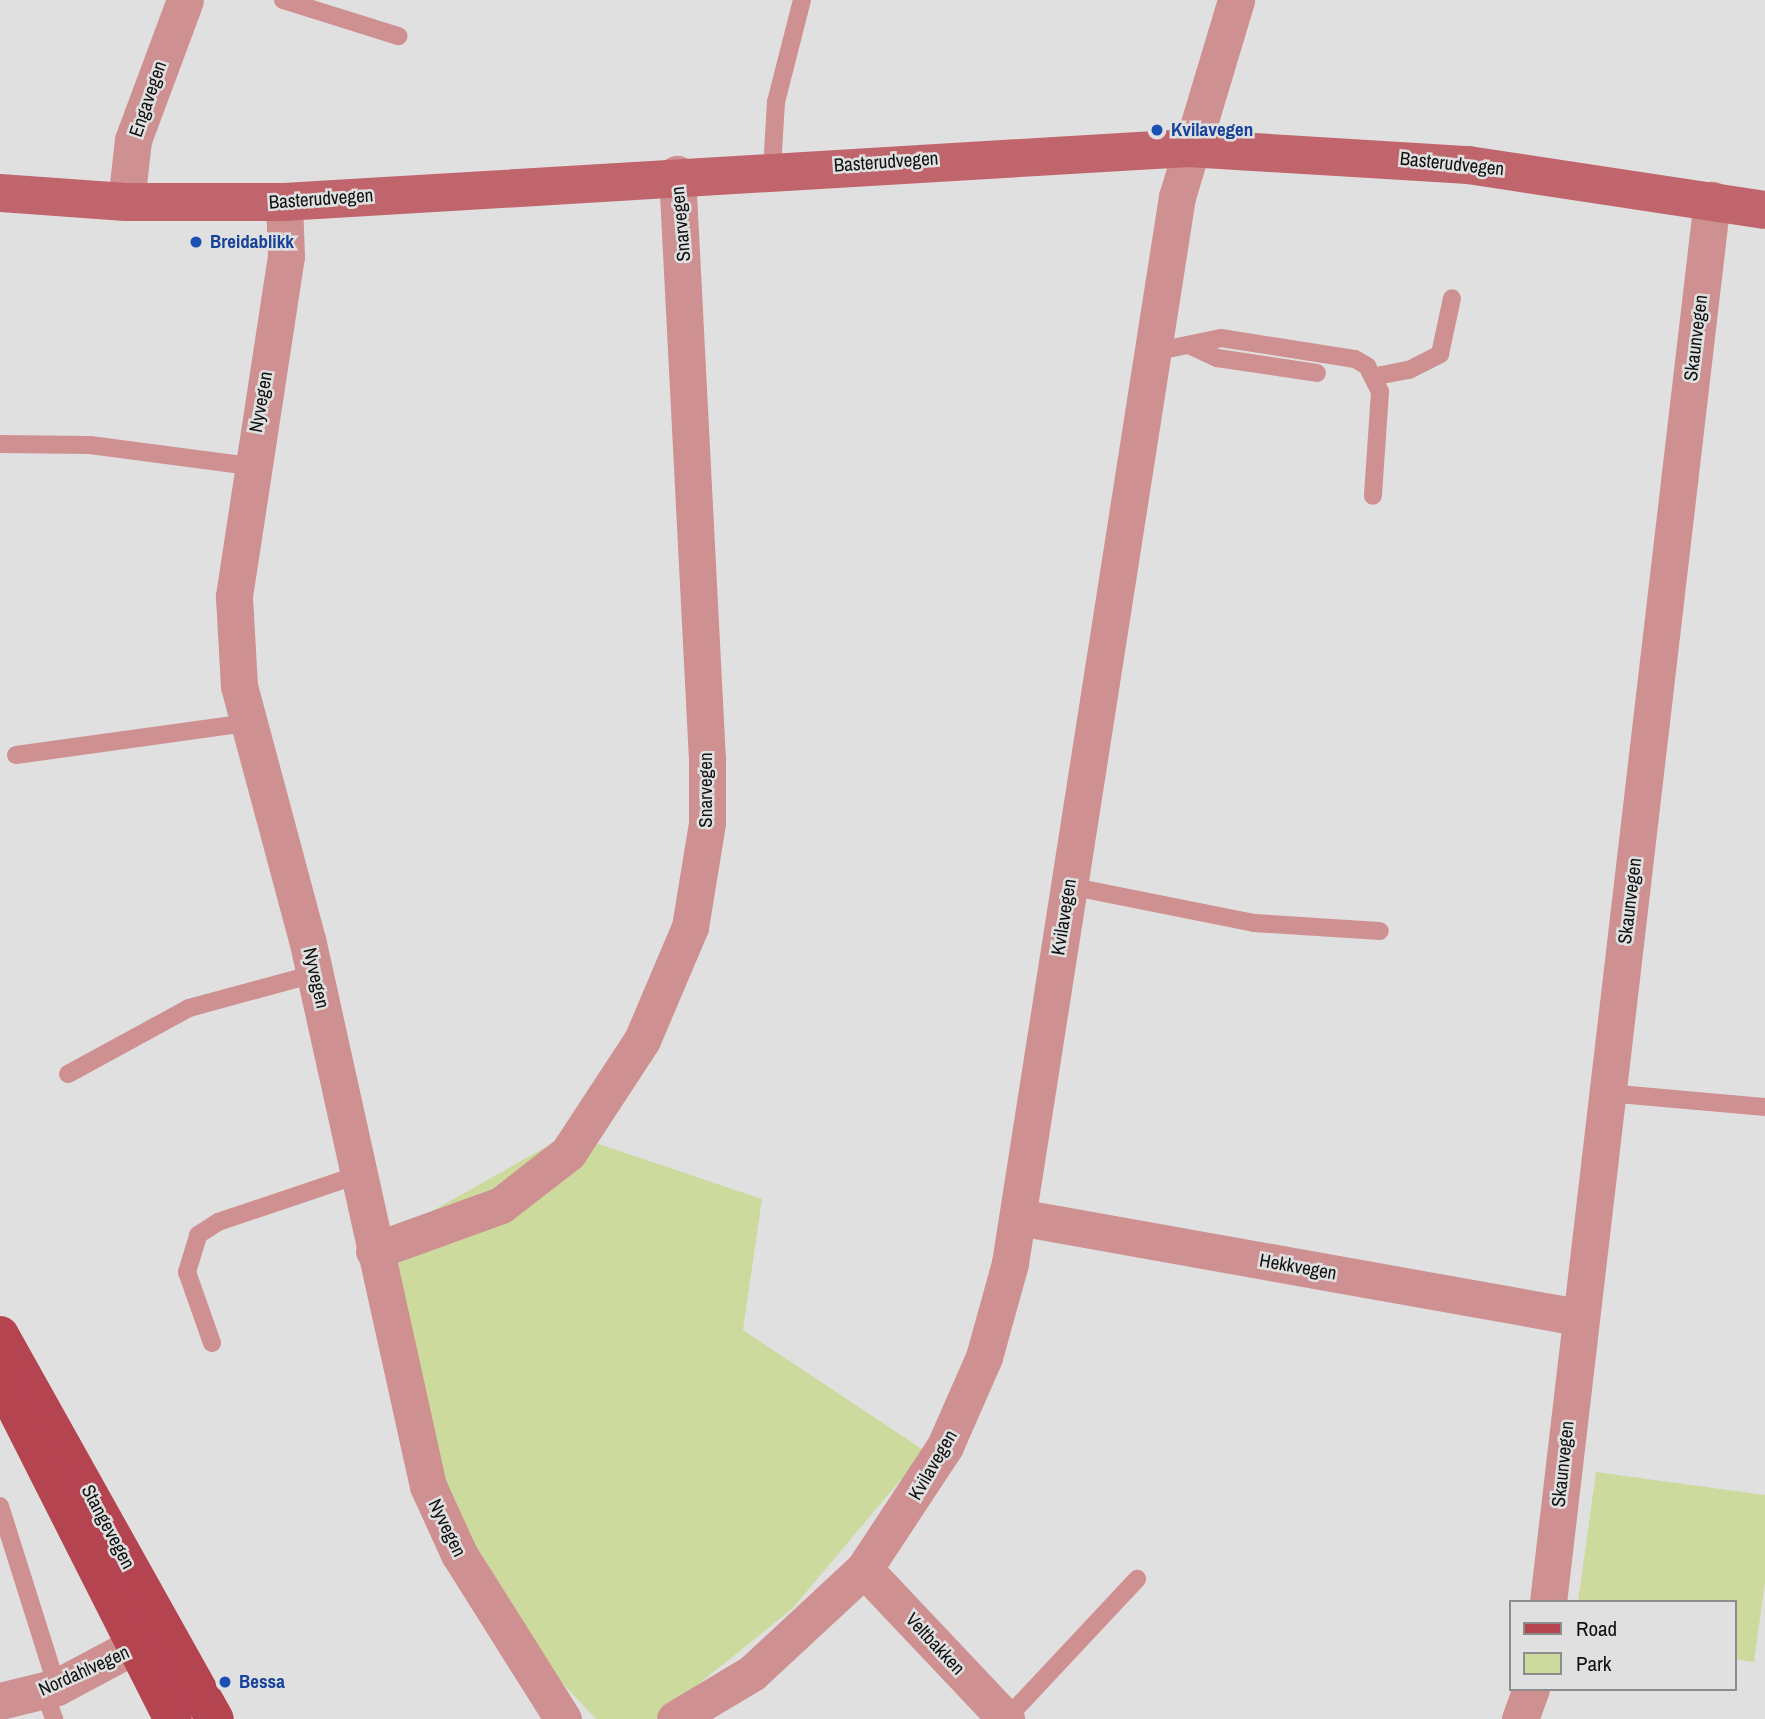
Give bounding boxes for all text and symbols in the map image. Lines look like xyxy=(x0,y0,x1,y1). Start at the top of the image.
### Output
street label: Engavegen xyxy=(124,58,172,140)
place label: Kvilavegen xyxy=(1171,119,1253,141)
marker: Kvilavegen xyxy=(1149,122,1165,138)
street label: Basterudvegen xyxy=(833,147,939,177)
street label: Basterudvegen xyxy=(1399,147,1505,181)
street label: Basterudvegen xyxy=(268,184,374,214)
street label: Snarvegen xyxy=(666,185,696,263)
place label: Breidablikk xyxy=(210,231,294,253)
marker: Breidablikk xyxy=(188,234,204,250)
street label: Skaunvegen xyxy=(1679,294,1713,382)
street label: Nyvegen xyxy=(244,370,278,434)
street label: Snarvegen xyxy=(695,752,717,828)
street label: Skaunvegen xyxy=(1613,857,1647,945)
street label: Kvilavegen xyxy=(1047,877,1081,957)
street label: Nyvegen xyxy=(298,945,334,1011)
street label: Hekkvegen xyxy=(1258,1249,1338,1285)
street label: Skaunvegen xyxy=(1547,1420,1579,1508)
street label: Kvilavegen xyxy=(904,1426,962,1504)
street label: Stangevegen xyxy=(76,1481,140,1573)
street label: Nyvegen xyxy=(423,1495,471,1561)
legend xyxy=(1510,1600,1737,1691)
street label: Veltbakken xyxy=(901,1608,969,1680)
text: Road xyxy=(1576,1614,1617,1643)
street label: Nordahlvegen xyxy=(35,1641,133,1701)
text: Park xyxy=(1576,1649,1611,1678)
place label: Bessa xyxy=(239,1671,285,1693)
marker: Bessa xyxy=(217,1674,233,1690)

